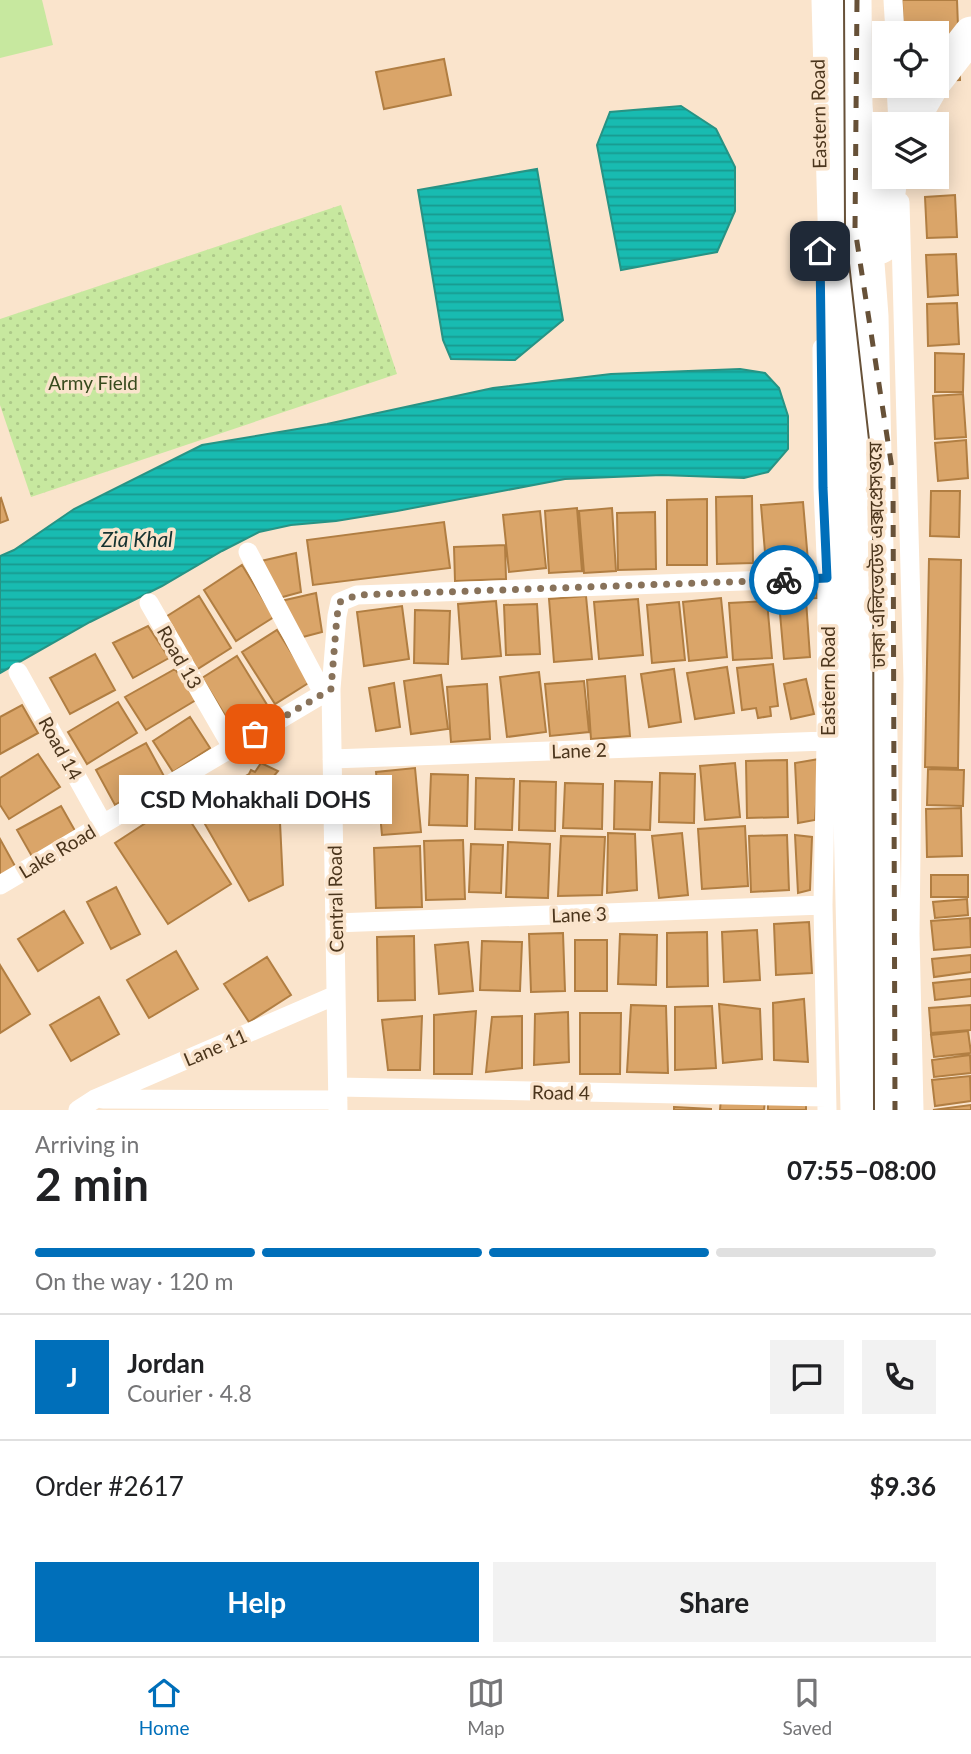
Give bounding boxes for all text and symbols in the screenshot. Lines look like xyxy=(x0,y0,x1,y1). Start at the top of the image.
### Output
map controls xyxy=(872,21,949,189)
button: locate xyxy=(872,21,949,98)
street label: Eastern Road xyxy=(806,59,830,169)
button: layers xyxy=(872,112,949,189)
pin xyxy=(790,221,850,281)
icon: home xyxy=(801,232,839,270)
park label: Army Field xyxy=(48,371,138,394)
street label: ঢাকা এলিভেটেড এক্সপ্রেসওয়ে xyxy=(863,441,889,669)
water label: Zia Khal xyxy=(100,526,173,551)
courier xyxy=(749,545,819,615)
icon: bike xyxy=(765,561,803,599)
street label: Road 13 xyxy=(153,621,207,693)
street label: Eastern Road xyxy=(816,626,839,736)
pin xyxy=(225,704,285,764)
street label: Road 14 xyxy=(34,712,88,784)
icon: bag xyxy=(236,715,274,753)
street label: Lane 2 xyxy=(551,738,607,762)
callout: CSD Mohakhali DOHS xyxy=(119,776,392,825)
text: CSD Mohakhali DOHS xyxy=(140,785,371,813)
street label: Lake Road xyxy=(14,819,100,883)
street label: Central Road xyxy=(323,845,347,953)
street label: Lane 3 xyxy=(551,902,607,926)
street label: Lane 11 xyxy=(180,1023,250,1071)
street label: Road 4 xyxy=(532,1080,590,1104)
text: Arriving in xyxy=(35,1130,139,1158)
text: 07:55–08:00 xyxy=(787,1154,936,1186)
text: 2 min xyxy=(35,1156,149,1211)
text: On the way · 120 m xyxy=(35,1267,234,1295)
button: chat xyxy=(770,1340,844,1414)
button: phone xyxy=(862,1340,936,1414)
text: Jordan xyxy=(127,1347,205,1379)
text: J xyxy=(66,1361,78,1393)
text: Courier · 4.8 xyxy=(127,1379,252,1407)
text: Order #2617 xyxy=(35,1470,184,1502)
text: $9.36 xyxy=(870,1470,936,1502)
button: Help xyxy=(35,1562,479,1642)
button: Share xyxy=(493,1562,936,1642)
tab: Home xyxy=(139,1674,189,1739)
tab: Map xyxy=(467,1674,505,1739)
tab: Saved xyxy=(783,1674,832,1739)

